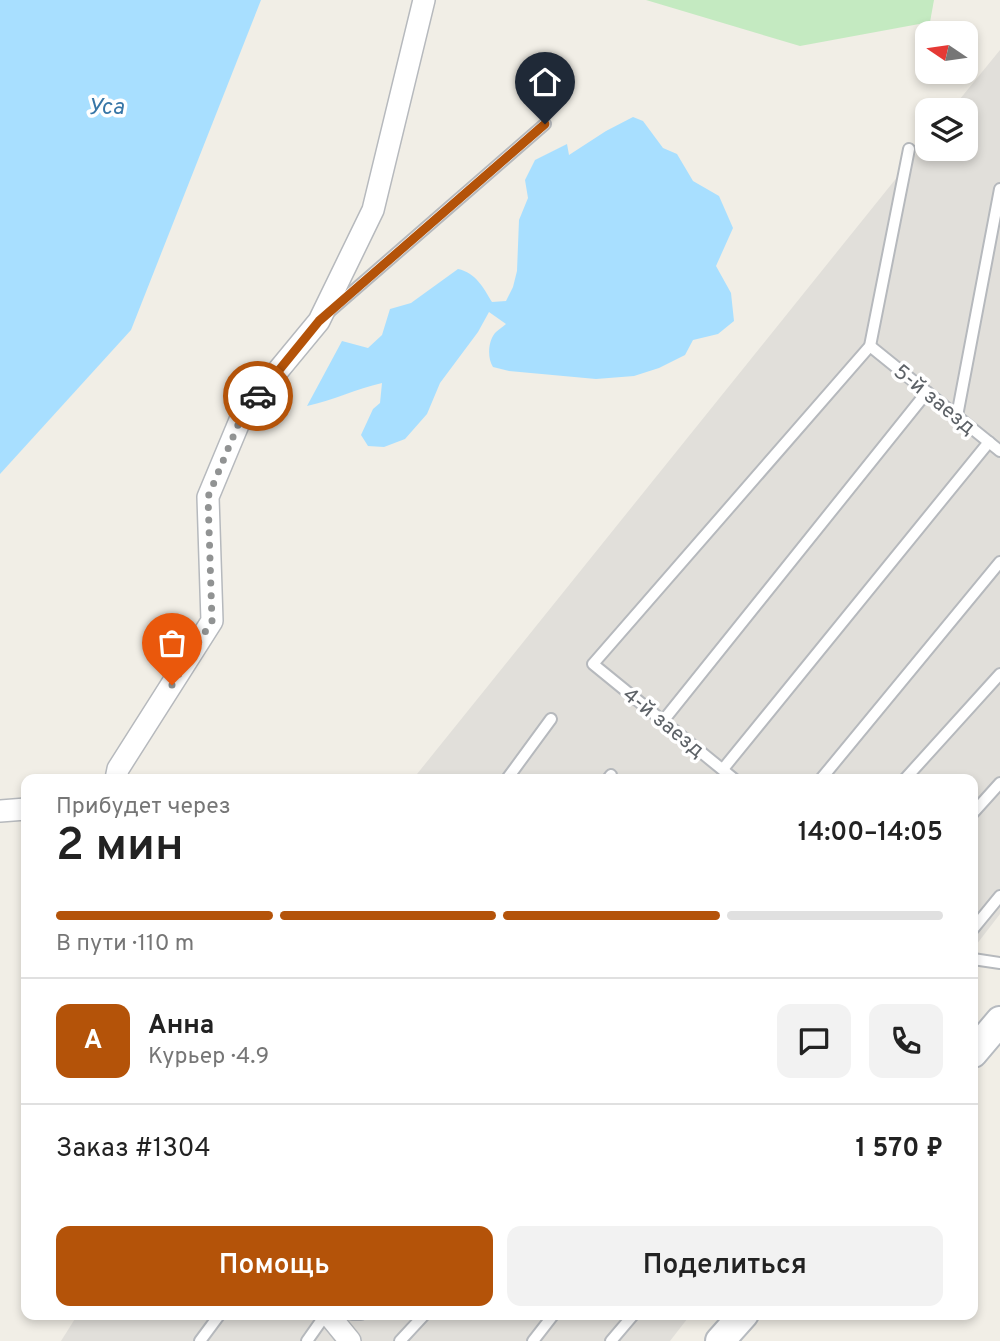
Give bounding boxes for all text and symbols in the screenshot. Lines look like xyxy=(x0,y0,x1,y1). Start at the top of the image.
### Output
north arrow xyxy=(915,21,978,84)
map controls xyxy=(915,21,978,161)
pin xyxy=(515,52,575,124)
icon: home xyxy=(526,63,564,101)
water label: Уса xyxy=(88,94,124,123)
button: layers xyxy=(915,98,978,161)
street label: 5-й заезд xyxy=(888,359,981,441)
courier xyxy=(223,361,293,431)
icon: car xyxy=(239,377,277,415)
pin xyxy=(142,613,202,685)
icon: bag xyxy=(153,624,191,662)
street label: 4-й заезд xyxy=(617,682,710,764)
text: Прибудет через xyxy=(56,793,231,822)
text: 14:00–14:05 xyxy=(798,817,943,850)
text: 2 мин xyxy=(56,818,184,877)
text: В пути · 110 m xyxy=(56,930,194,959)
button: chat xyxy=(777,1004,851,1078)
button: phone xyxy=(869,1004,943,1078)
text: Анна xyxy=(148,1010,214,1043)
text: А xyxy=(84,1025,102,1058)
text: Курьер · 4.9 xyxy=(148,1043,269,1072)
text: Заказ #1304 xyxy=(56,1133,211,1166)
text: 1 570 ₽ xyxy=(856,1133,943,1166)
button: Помощь xyxy=(56,1226,493,1306)
button: Поделиться xyxy=(507,1226,943,1306)

